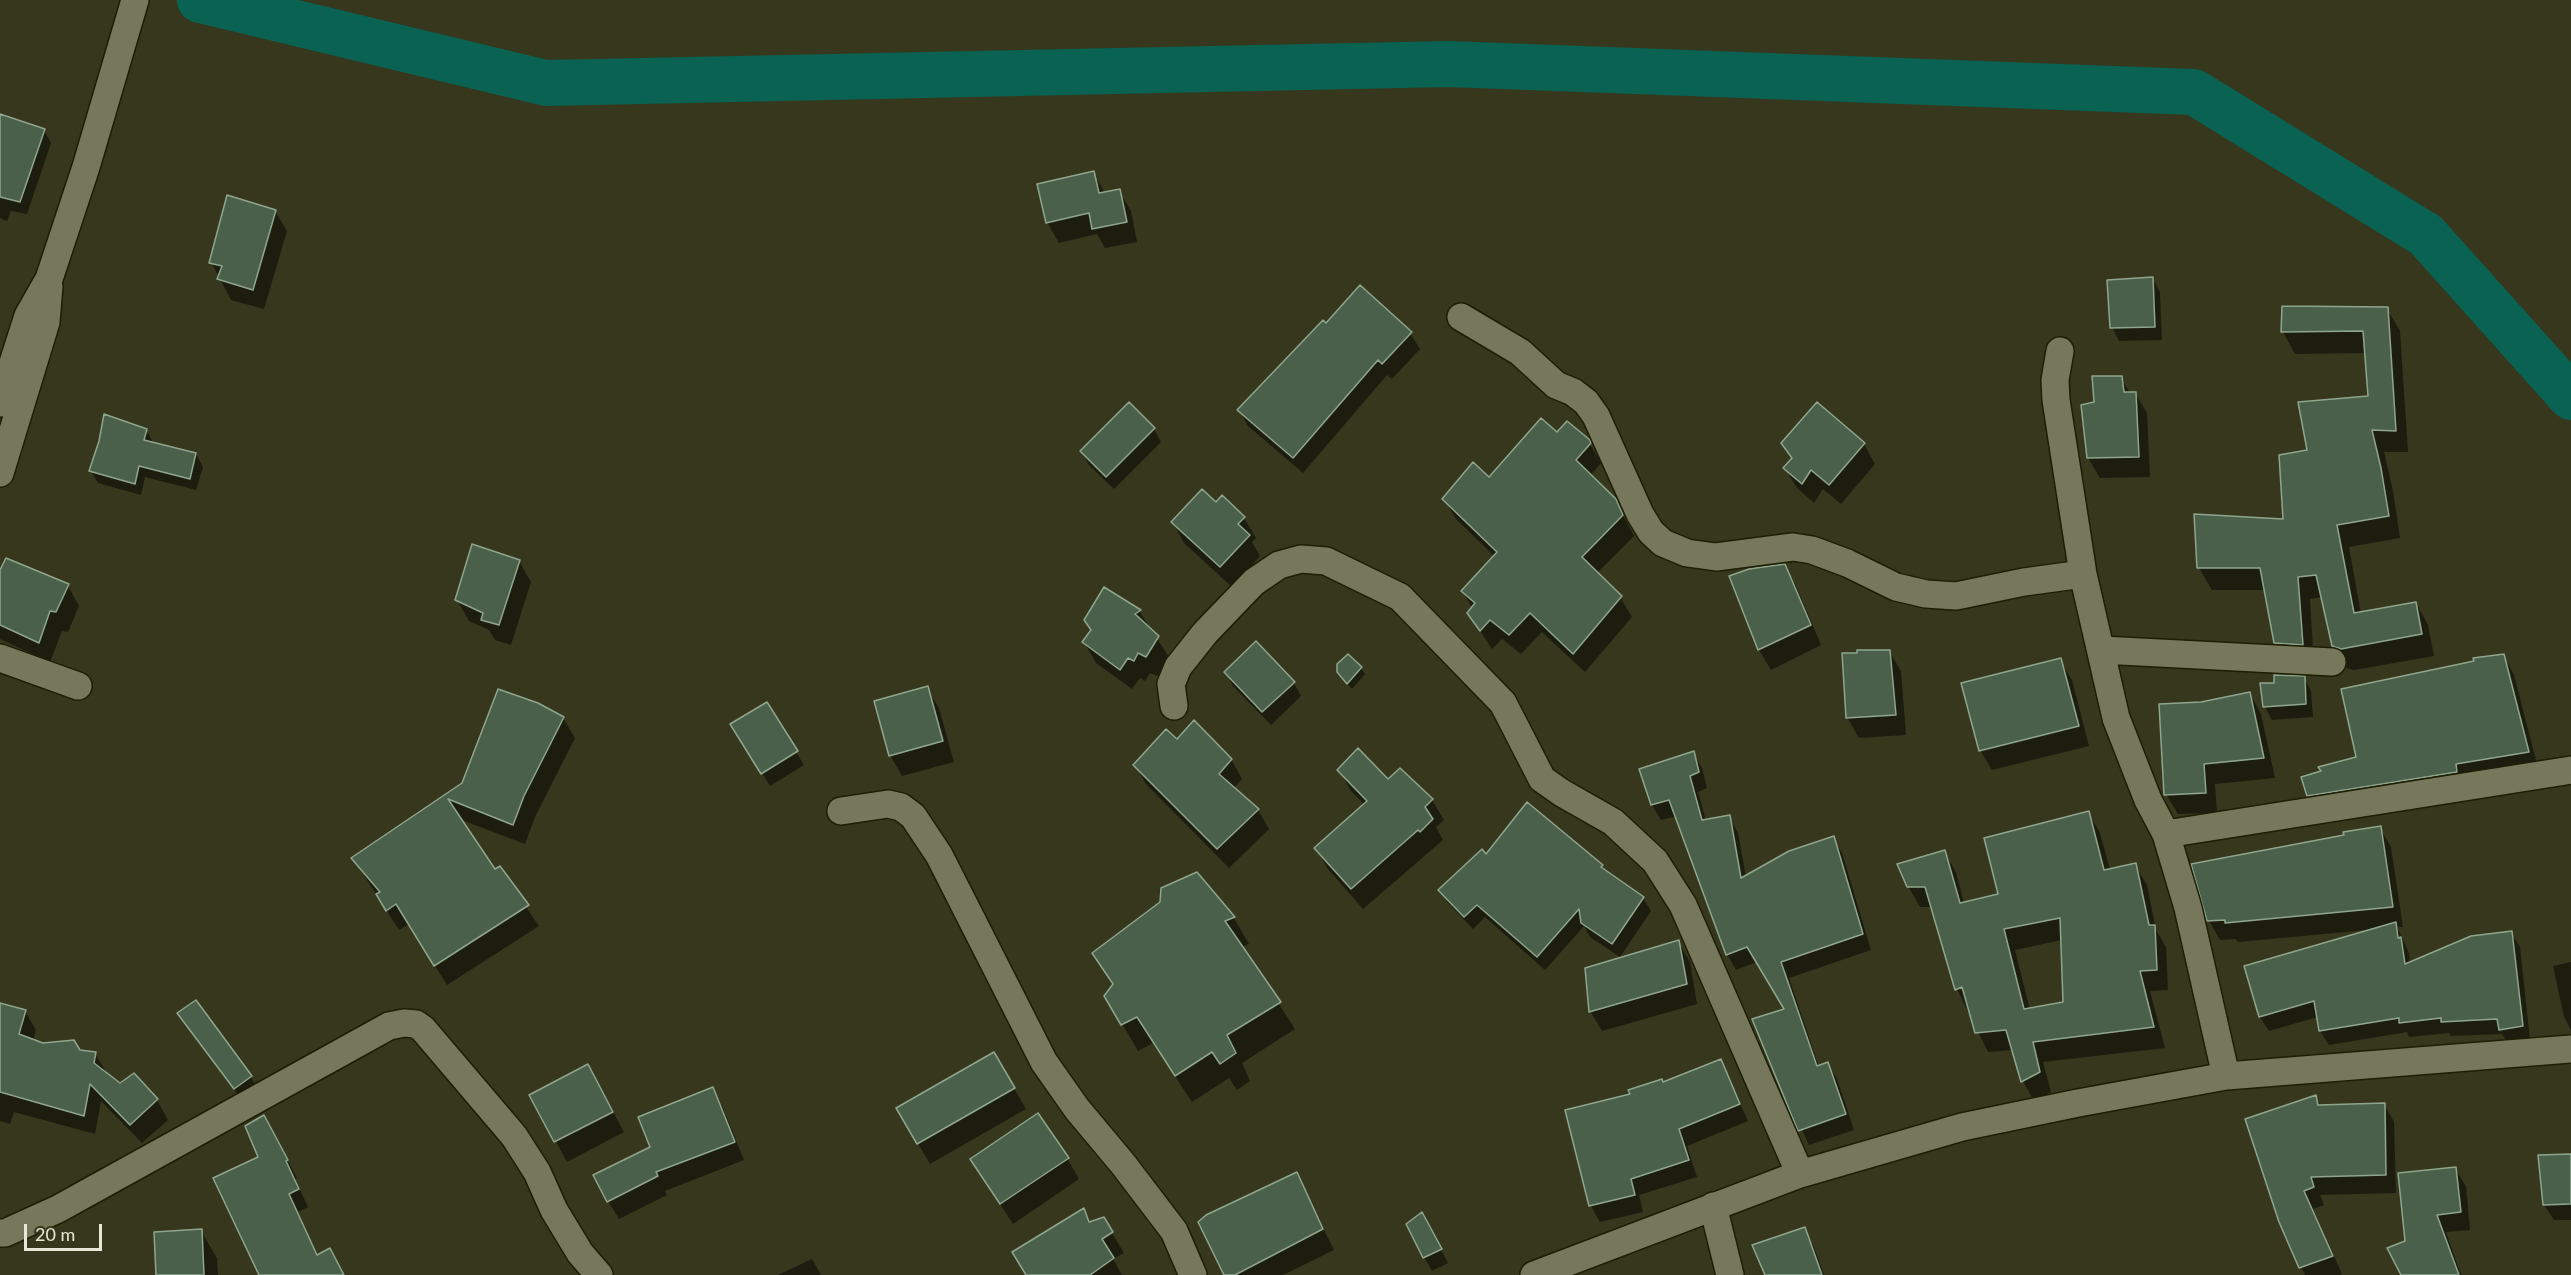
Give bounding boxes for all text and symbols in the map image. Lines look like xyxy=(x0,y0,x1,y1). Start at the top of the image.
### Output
scale bar xyxy=(27,1212,105,1250)
text: 20 m xyxy=(35,1223,75,1245)

